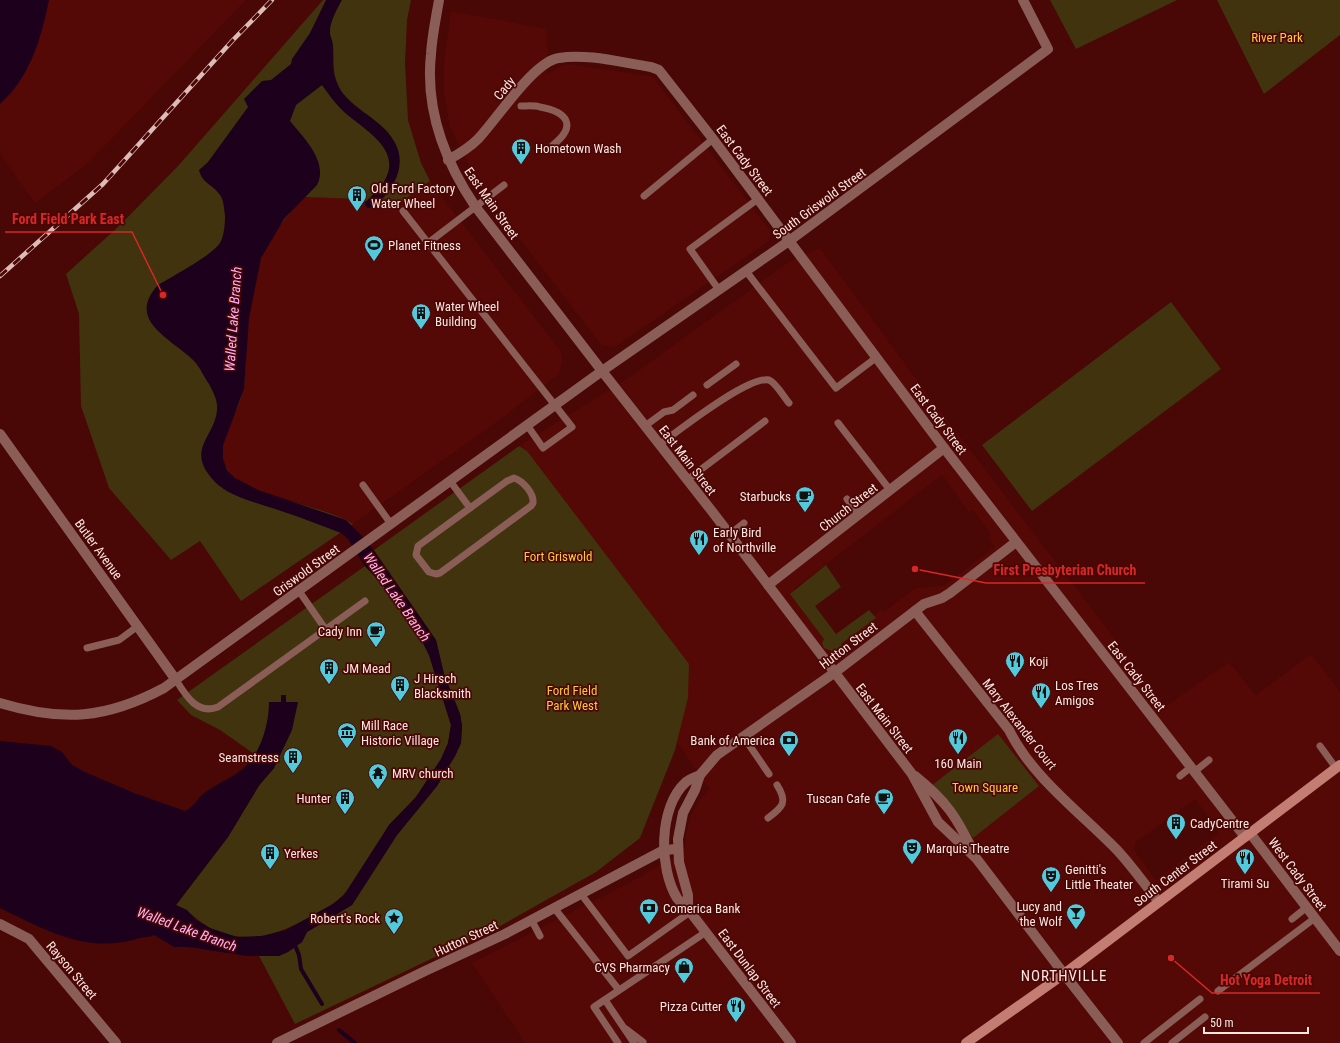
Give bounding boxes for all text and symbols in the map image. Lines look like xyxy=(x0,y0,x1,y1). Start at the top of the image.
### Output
park label: River Park xyxy=(1251,30,1303,45)
street label: Cady xyxy=(490,73,519,103)
street label: East Cady Street xyxy=(713,122,776,199)
building icon: Hometown Wash xyxy=(510,137,532,165)
place label: Hometown Wash xyxy=(535,141,622,156)
street label: East Main Street xyxy=(461,164,522,242)
street label: South Griswold Street xyxy=(770,165,869,242)
place label: Old Ford Factory Water Wheel xyxy=(371,181,456,211)
building icon: Old Ford Factory Water Wheel xyxy=(346,184,368,212)
callout: Ford Field Park East xyxy=(5,206,132,232)
text: Ford Field Park East xyxy=(12,211,124,227)
sports icon: Planet Fitness xyxy=(363,234,385,262)
place label: Planet Fitness xyxy=(388,238,461,253)
water label: Walled Lake Branch xyxy=(221,266,245,372)
place label: Water Wheel Building xyxy=(435,299,499,329)
building icon: Water Wheel Building xyxy=(410,302,432,330)
street label: East Cady Street xyxy=(907,381,970,458)
street label: East Main Street xyxy=(656,423,720,498)
street label: Church Street xyxy=(816,480,880,535)
cafe icon: Starbucks xyxy=(794,485,816,513)
place label: Starbucks xyxy=(740,489,791,504)
street label: Butler Avenue xyxy=(72,516,125,582)
place label: Early Bird of Northville xyxy=(713,525,776,555)
restaurant icon: Early Bird of Northville xyxy=(688,528,710,556)
street label: Griswold Street xyxy=(270,541,343,600)
water label: Walled Lake Branch xyxy=(360,549,434,645)
park label: Fort Griswold xyxy=(524,549,592,564)
callout: First Presbyterian Church xyxy=(986,557,1145,583)
text: First Presbyterian Church xyxy=(994,562,1136,578)
street label: Hutton Street xyxy=(817,619,880,672)
cafe icon: Cady Inn xyxy=(365,620,387,648)
place label: Cady Inn xyxy=(318,624,362,639)
street label: East Cady Street xyxy=(1105,638,1169,714)
restaurant icon: Koji xyxy=(1004,650,1026,678)
place label: Koji xyxy=(1029,654,1048,669)
building icon: JM Mead xyxy=(318,657,340,685)
place label: JM Mead xyxy=(343,661,391,676)
place label: J Hirsch Blacksmith xyxy=(414,671,471,701)
building icon: J Hirsch Blacksmith xyxy=(389,674,411,702)
street label: Mary Alexander Court xyxy=(979,676,1060,773)
place label: Los Tres Amigos xyxy=(1055,678,1099,708)
street label: East Main Street xyxy=(853,681,917,756)
restaurant icon: Los Tres Amigos xyxy=(1030,681,1052,709)
park label: Ford Field Park West xyxy=(546,683,598,713)
place label: Mill Race Historic Village xyxy=(361,718,439,748)
museum icon: Mill Race Historic Village xyxy=(336,721,358,749)
restaurant icon: 160 Main xyxy=(947,727,969,755)
bank icon: Bank of America xyxy=(778,729,800,757)
place label: Bank of America xyxy=(690,733,775,748)
building icon: Seamstress xyxy=(282,746,304,774)
place label: Seamstress xyxy=(219,750,279,765)
place label: 160 Main xyxy=(934,756,982,771)
temple icon: MRV church xyxy=(367,762,389,790)
place label: MRV church xyxy=(392,766,454,781)
park label: Town Square xyxy=(952,780,1018,795)
building icon: Hunter xyxy=(334,787,356,815)
cafe icon: Tuscan Cafe xyxy=(873,787,895,815)
place label: Hunter xyxy=(296,791,331,806)
place label: Tuscan Cafe xyxy=(806,791,870,806)
building icon: CadyCentre xyxy=(1165,812,1187,840)
place label: CadyCentre xyxy=(1190,816,1249,831)
street label: West Cady Street xyxy=(1265,835,1330,914)
theatre icon: Marquis Theatre xyxy=(901,837,923,865)
street label: South Center Street xyxy=(1131,837,1220,909)
place label: Marquis Theatre xyxy=(926,841,1009,856)
building icon: Yerkes xyxy=(259,842,281,870)
place label: Yerkes xyxy=(284,846,318,861)
restaurant icon: Tirami Su xyxy=(1234,847,1256,875)
place label: Genitti's Little Theater xyxy=(1065,862,1133,892)
theatre icon: Genitti's Little Theater xyxy=(1040,865,1062,893)
place label: Tirami Su xyxy=(1221,876,1269,891)
bank icon: Comerica Bank xyxy=(638,897,660,925)
place label: Lucy and the Wolf xyxy=(1016,899,1062,929)
place label: Comerica Bank xyxy=(663,901,741,916)
bar icon: Lucy and the Wolf xyxy=(1065,902,1087,930)
water label: Walled Lake Branch xyxy=(135,904,239,954)
place icon: Robert's Rock xyxy=(383,907,405,935)
place label: Robert's Rock xyxy=(310,911,380,926)
street label: Hutton Street xyxy=(432,917,500,960)
street label: East Dunlap Street xyxy=(715,926,784,1011)
street label: Rayson Street xyxy=(43,938,100,1002)
shop icon: CVS Pharmacy xyxy=(673,956,695,984)
place label: CVS Pharmacy xyxy=(595,960,671,975)
district label: NORTHVILLE xyxy=(1021,967,1107,985)
callout: Hot Yoga Detroit xyxy=(1212,967,1320,993)
text: Hot Yoga Detroit xyxy=(1220,972,1312,988)
restaurant icon: Pizza Cutter xyxy=(725,995,747,1023)
place label: Pizza Cutter xyxy=(660,999,722,1014)
scale bar xyxy=(1204,1009,1308,1035)
text: 50 m xyxy=(1210,1016,1234,1030)

